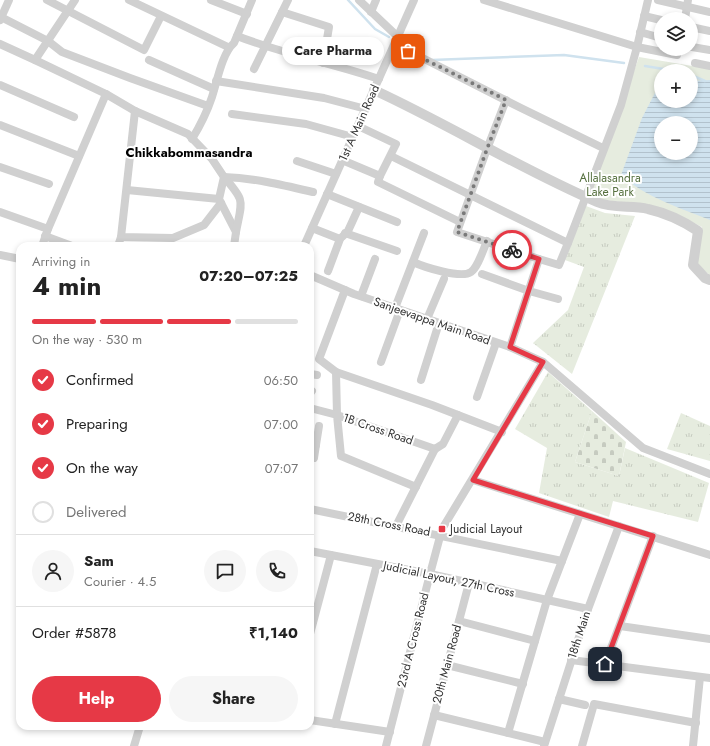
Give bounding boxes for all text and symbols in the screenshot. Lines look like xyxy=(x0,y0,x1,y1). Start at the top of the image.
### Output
map controls xyxy=(654,12,698,160)
button: layers xyxy=(654,12,698,56)
pin xyxy=(391,34,425,68)
callout: Care Pharma xyxy=(282,37,384,65)
icon: bag xyxy=(397,40,419,62)
text: Care Pharma xyxy=(294,41,372,60)
button: + xyxy=(654,64,698,108)
street label: 1st A Main Road xyxy=(334,82,384,164)
button: − xyxy=(654,116,698,160)
district label: Chikkabommasandra xyxy=(126,143,252,162)
park label: Allalasandra Lake Park xyxy=(579,169,641,201)
courier xyxy=(492,230,532,270)
icon: bike xyxy=(501,239,523,261)
text: Arriving in xyxy=(32,252,90,271)
text: 07:20–07:25 xyxy=(199,265,298,287)
text: 4 min xyxy=(32,267,101,305)
street label: Sanjeevappa Main Road xyxy=(371,293,493,349)
text: On the way · 530 m xyxy=(32,330,142,349)
icon: check xyxy=(32,369,54,391)
text: Confirmed xyxy=(66,369,134,391)
text: 06:50 xyxy=(264,371,298,390)
street label: 1B Cross Road xyxy=(340,409,416,449)
icon: check xyxy=(32,413,54,435)
text: Preparing xyxy=(66,413,128,435)
text: 07:00 xyxy=(264,415,298,434)
icon: check xyxy=(32,457,54,479)
text: On the way xyxy=(66,457,138,479)
text: 07:07 xyxy=(265,459,298,478)
text: Delivered xyxy=(66,501,127,523)
street label: 28th Cross Road xyxy=(346,507,432,541)
place label: Judicial Layout xyxy=(448,520,522,538)
marker: Judicial Layout xyxy=(437,524,447,534)
button: person xyxy=(32,550,74,592)
text: Sam xyxy=(84,550,114,572)
button: chat xyxy=(204,550,246,592)
button: phone xyxy=(256,550,298,592)
street label: Judicial Layout, 27th Cross xyxy=(380,556,516,602)
text: Courier · 4.5 xyxy=(84,572,156,591)
street label: 23rd A Cross Road xyxy=(392,591,434,689)
street label: 18th Main xyxy=(563,609,595,661)
text: Order #5878 xyxy=(32,622,116,644)
text: ₹1,140 xyxy=(249,622,298,644)
street label: 20th Main Road xyxy=(428,622,466,706)
pin xyxy=(588,647,622,681)
icon: home xyxy=(594,653,616,675)
button: Help xyxy=(32,676,161,722)
button: Share xyxy=(169,676,298,722)

